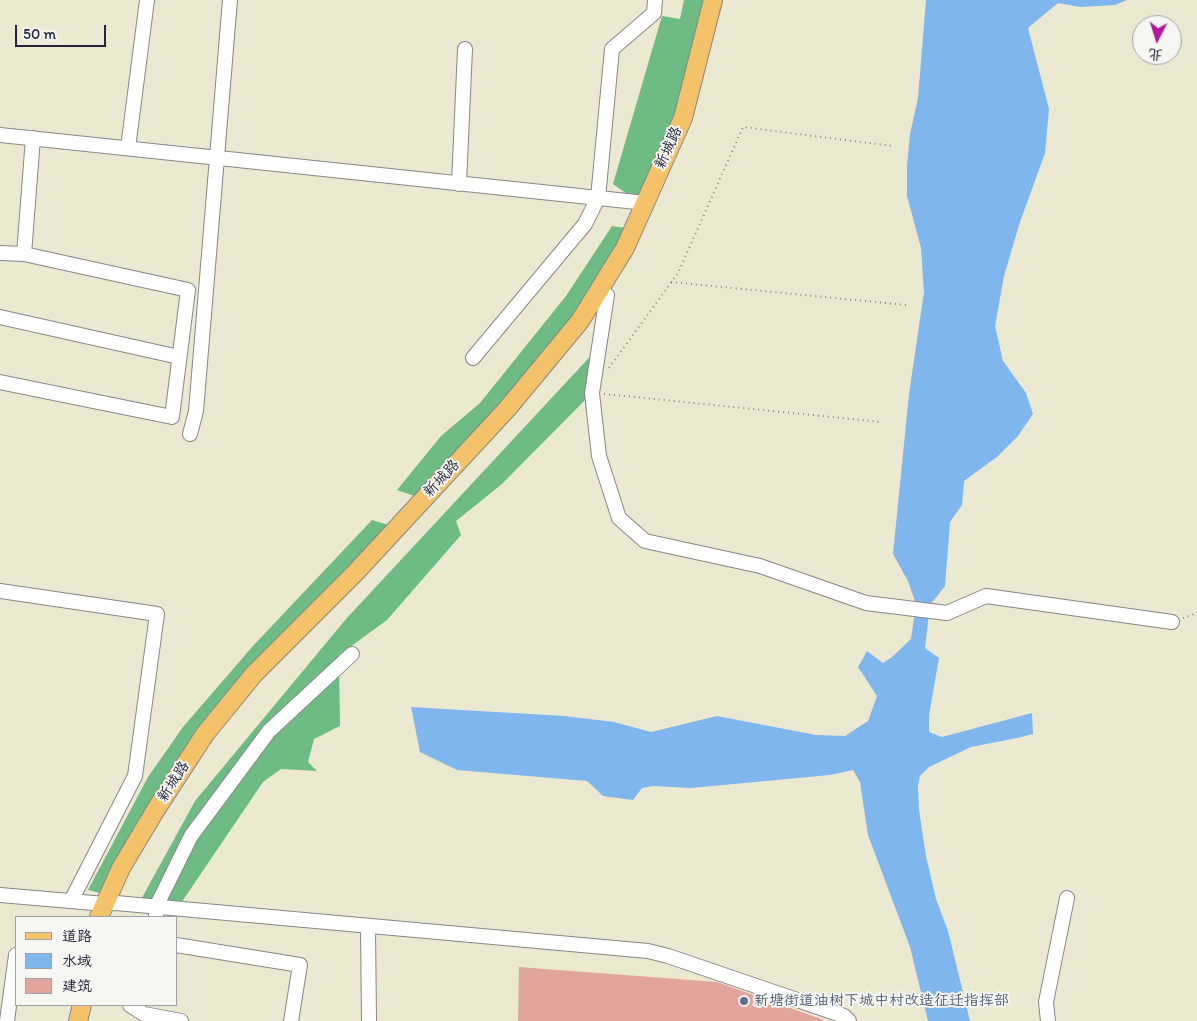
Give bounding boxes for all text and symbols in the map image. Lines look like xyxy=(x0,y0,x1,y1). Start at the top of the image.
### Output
scale bar xyxy=(18,15,109,47)
north arrow xyxy=(1132,15,1182,65)
text: 50 m xyxy=(23,25,56,43)
text: 北 xyxy=(1148,45,1163,64)
street label: 新城路 xyxy=(652,124,686,172)
street label: 新城路 xyxy=(420,456,464,502)
street label: 新城路 xyxy=(154,758,194,806)
legend xyxy=(15,916,178,1006)
text: 道路 xyxy=(62,927,92,945)
text: 水域 xyxy=(62,952,92,970)
text: 建筑 xyxy=(62,977,92,995)
place label: 新塘街道油树下城中村改造征迁指挥部 xyxy=(754,992,1009,1010)
marker: 新塘街道油树下城中村改造征迁指挥部 xyxy=(738,995,750,1007)

